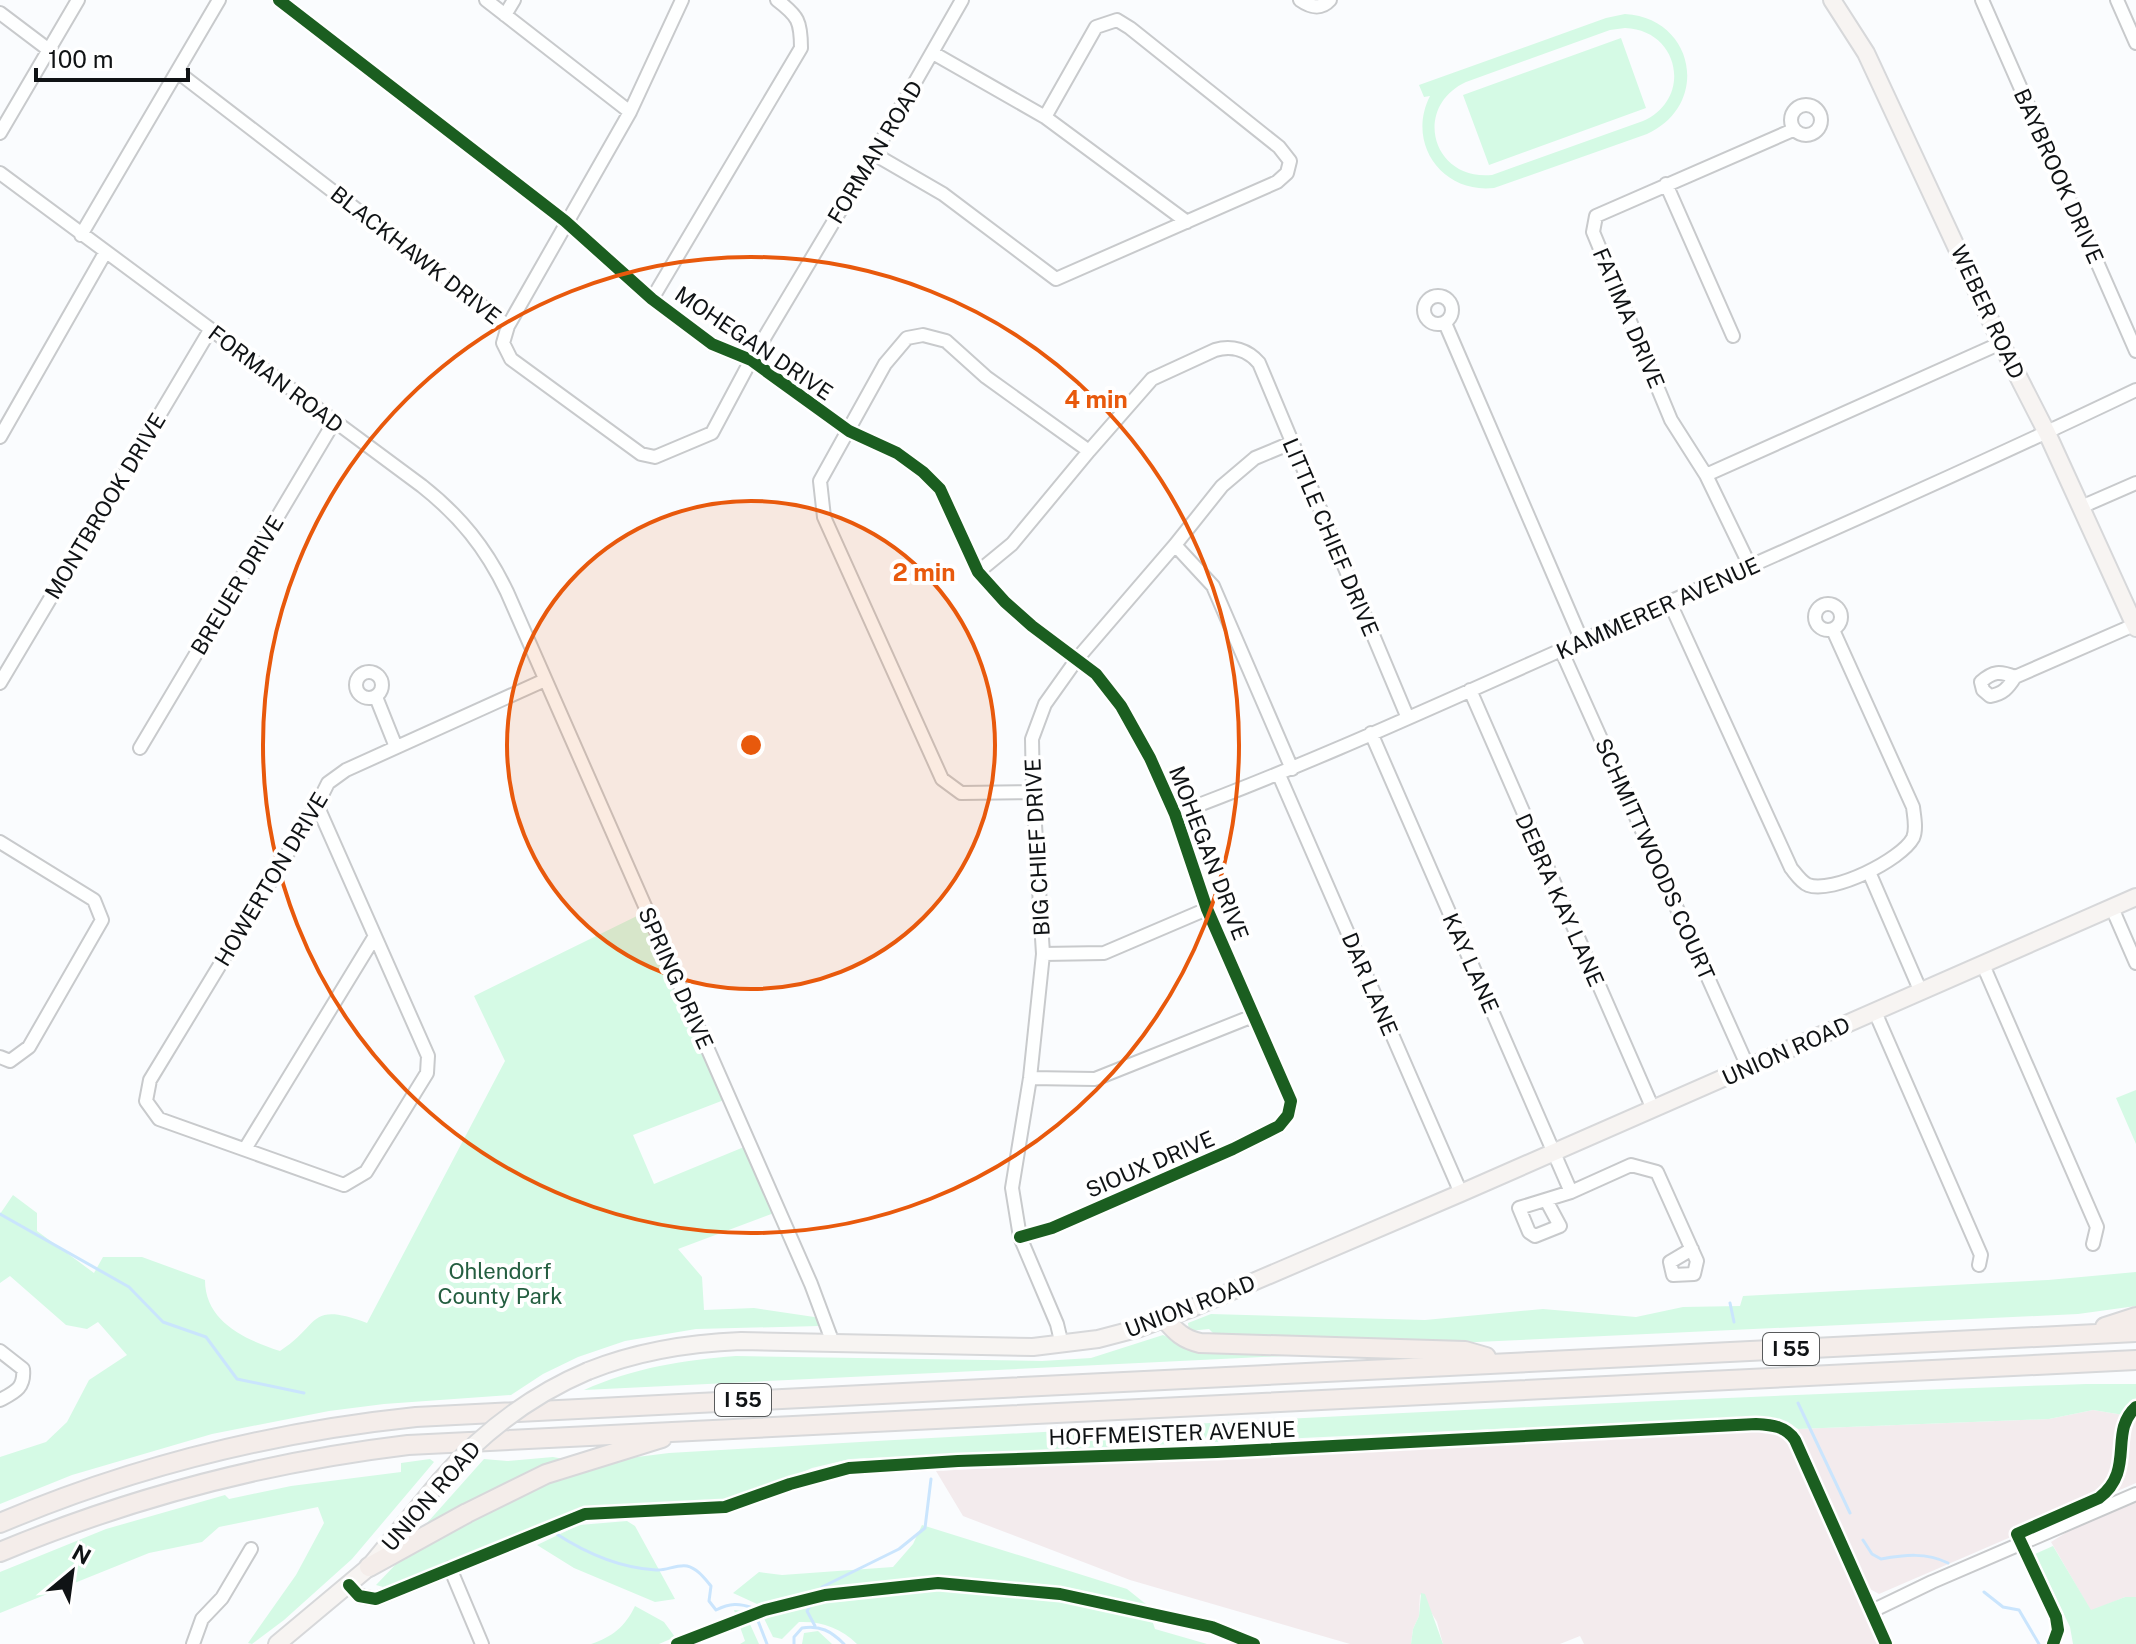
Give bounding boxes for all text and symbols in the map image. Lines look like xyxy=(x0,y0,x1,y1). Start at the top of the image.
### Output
scale bar xyxy=(36,32,188,82)
text: 100 m xyxy=(48,45,114,73)
street label: FORMAN ROAD xyxy=(822,76,928,228)
street label: BAYBROOK DRIVE xyxy=(2009,84,2109,268)
street label: BLACKHAWK DRIVE xyxy=(326,180,506,330)
street label: WEBER ROAD xyxy=(1946,241,2030,383)
street label: FATIMA DRIVE xyxy=(1588,244,1670,392)
street label: MOHEGAN DRIVE xyxy=(670,281,838,405)
street label: FORMAN ROAD xyxy=(203,320,349,438)
text: 4 min xyxy=(1064,385,1128,413)
street label: MONTBROOK DRIVE xyxy=(39,408,171,604)
street label: LITTLE CHIEF DRIVE xyxy=(1277,434,1385,640)
street label: BREUER DRIVE xyxy=(185,511,289,659)
street label: KAMMERER AVENUE xyxy=(1552,551,1764,665)
text: 2 min xyxy=(893,558,955,586)
centre of rings xyxy=(737,731,765,759)
street label: SCHMITTWOODS COURT xyxy=(1590,734,1720,984)
street label: BIG CHIEF DRIVE xyxy=(1019,758,1055,936)
street label: MOHEGAN DRIVE xyxy=(1164,762,1254,944)
street label: HOWERTON DRIVE xyxy=(209,787,333,971)
street label: DEBRA KAY LANE xyxy=(1510,810,1610,990)
street label: SPRING DRIVE xyxy=(633,903,719,1053)
street label: KAY LANE xyxy=(1437,909,1505,1017)
street label: DAR LANE xyxy=(1337,929,1403,1039)
street label: UNION ROAD xyxy=(1718,1011,1854,1091)
street label: SIOUX DRIVE xyxy=(1082,1125,1218,1203)
park label: Ohlendorf County Park xyxy=(437,1258,563,1309)
street label: UNION ROAD xyxy=(1121,1269,1259,1343)
road number: I 55 xyxy=(1763,1333,1819,1365)
road number: I 55 xyxy=(715,1384,771,1416)
street label: HOFFMEISTER AVENUE xyxy=(1048,1416,1296,1450)
street label: UNION ROAD xyxy=(376,1436,486,1556)
north arrow xyxy=(32,1532,112,1612)
text: N xyxy=(68,1539,96,1570)

